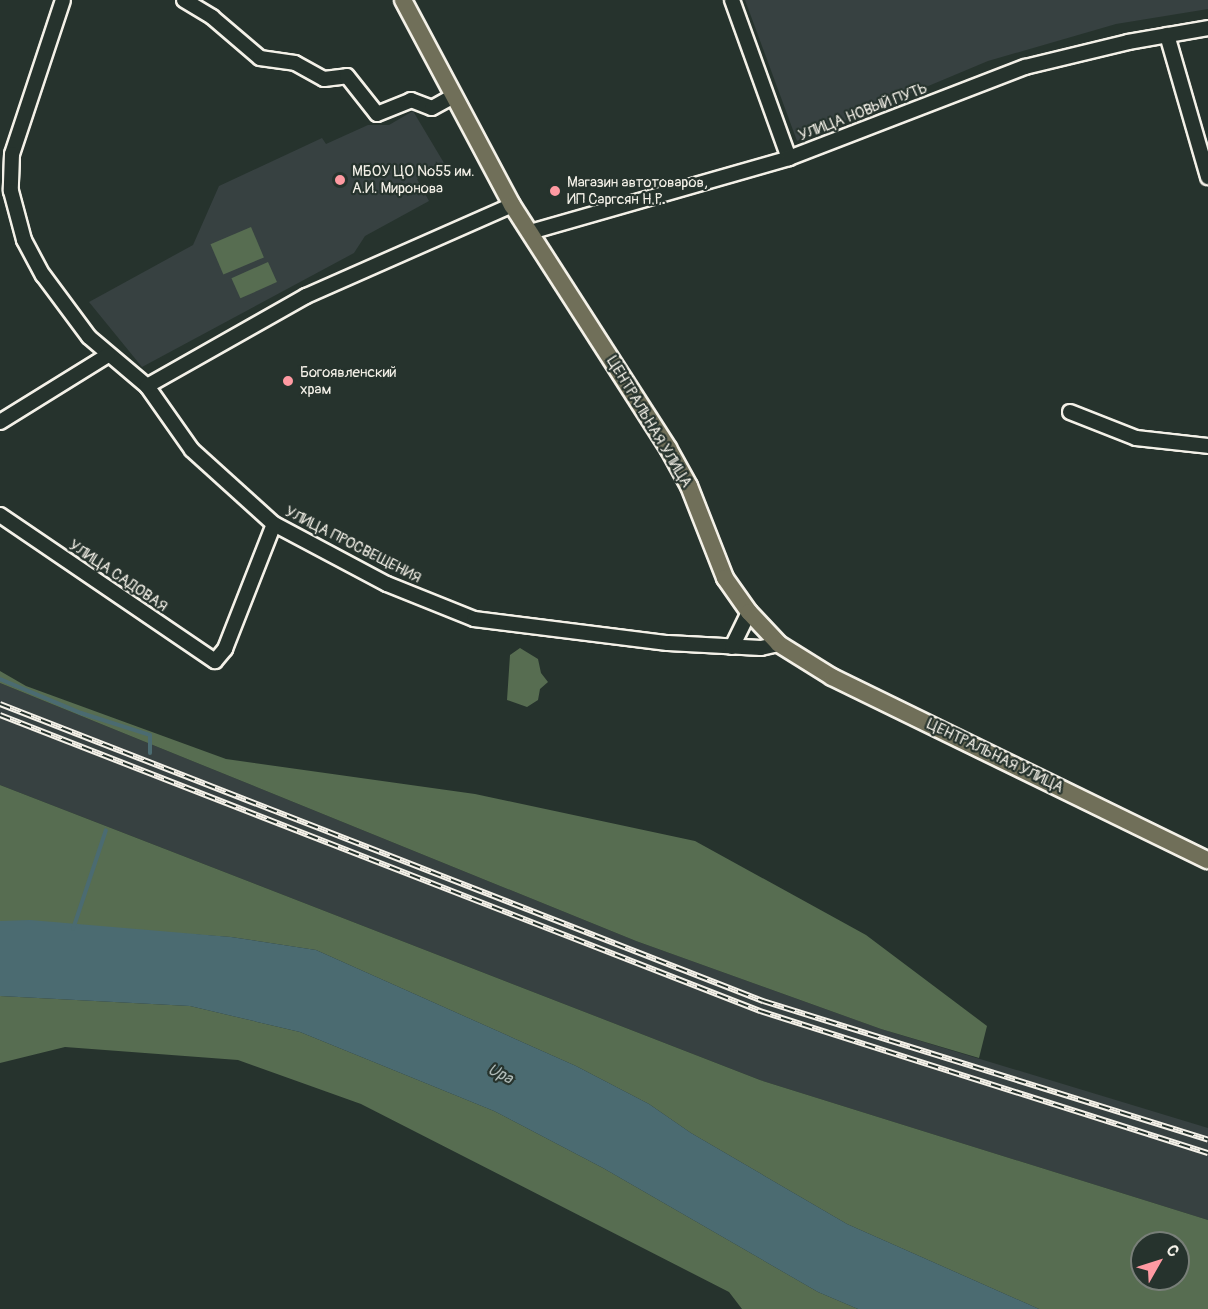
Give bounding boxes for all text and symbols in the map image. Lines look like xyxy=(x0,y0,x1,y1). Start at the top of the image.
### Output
street label: УЛИЦА НОВЫЙ ПУТЬ xyxy=(796,79,930,145)
place label: МБОУ ЦО №55 им. А.И. Миронова xyxy=(352,162,475,197)
marker: МБОУ ЦО №55 им. А.И. Миронова xyxy=(333,173,347,187)
place label: Магазин автотоваров, ИП Саргсян Н.Р. xyxy=(567,173,708,208)
marker: Магазин автотоваров, ИП Саргсян Н.Р. xyxy=(548,184,562,198)
street label: ЦЕНТРАЛЬНАЯ УЛИЦА xyxy=(603,353,695,491)
place label: Богоявленский храм xyxy=(300,363,397,398)
marker: Богоявленский храм xyxy=(281,374,295,388)
street label: УЛИЦА ПРОСВЕЩЕНИЯ xyxy=(282,503,424,587)
street label: УЛИЦА САДОВАЯ xyxy=(65,536,171,616)
street label: ЦЕНТРАЛЬНАЯ УЛИЦА xyxy=(924,715,1066,797)
water label: Upa xyxy=(484,1060,516,1088)
north arrow xyxy=(1130,1231,1190,1291)
text: С xyxy=(1162,1241,1183,1261)

